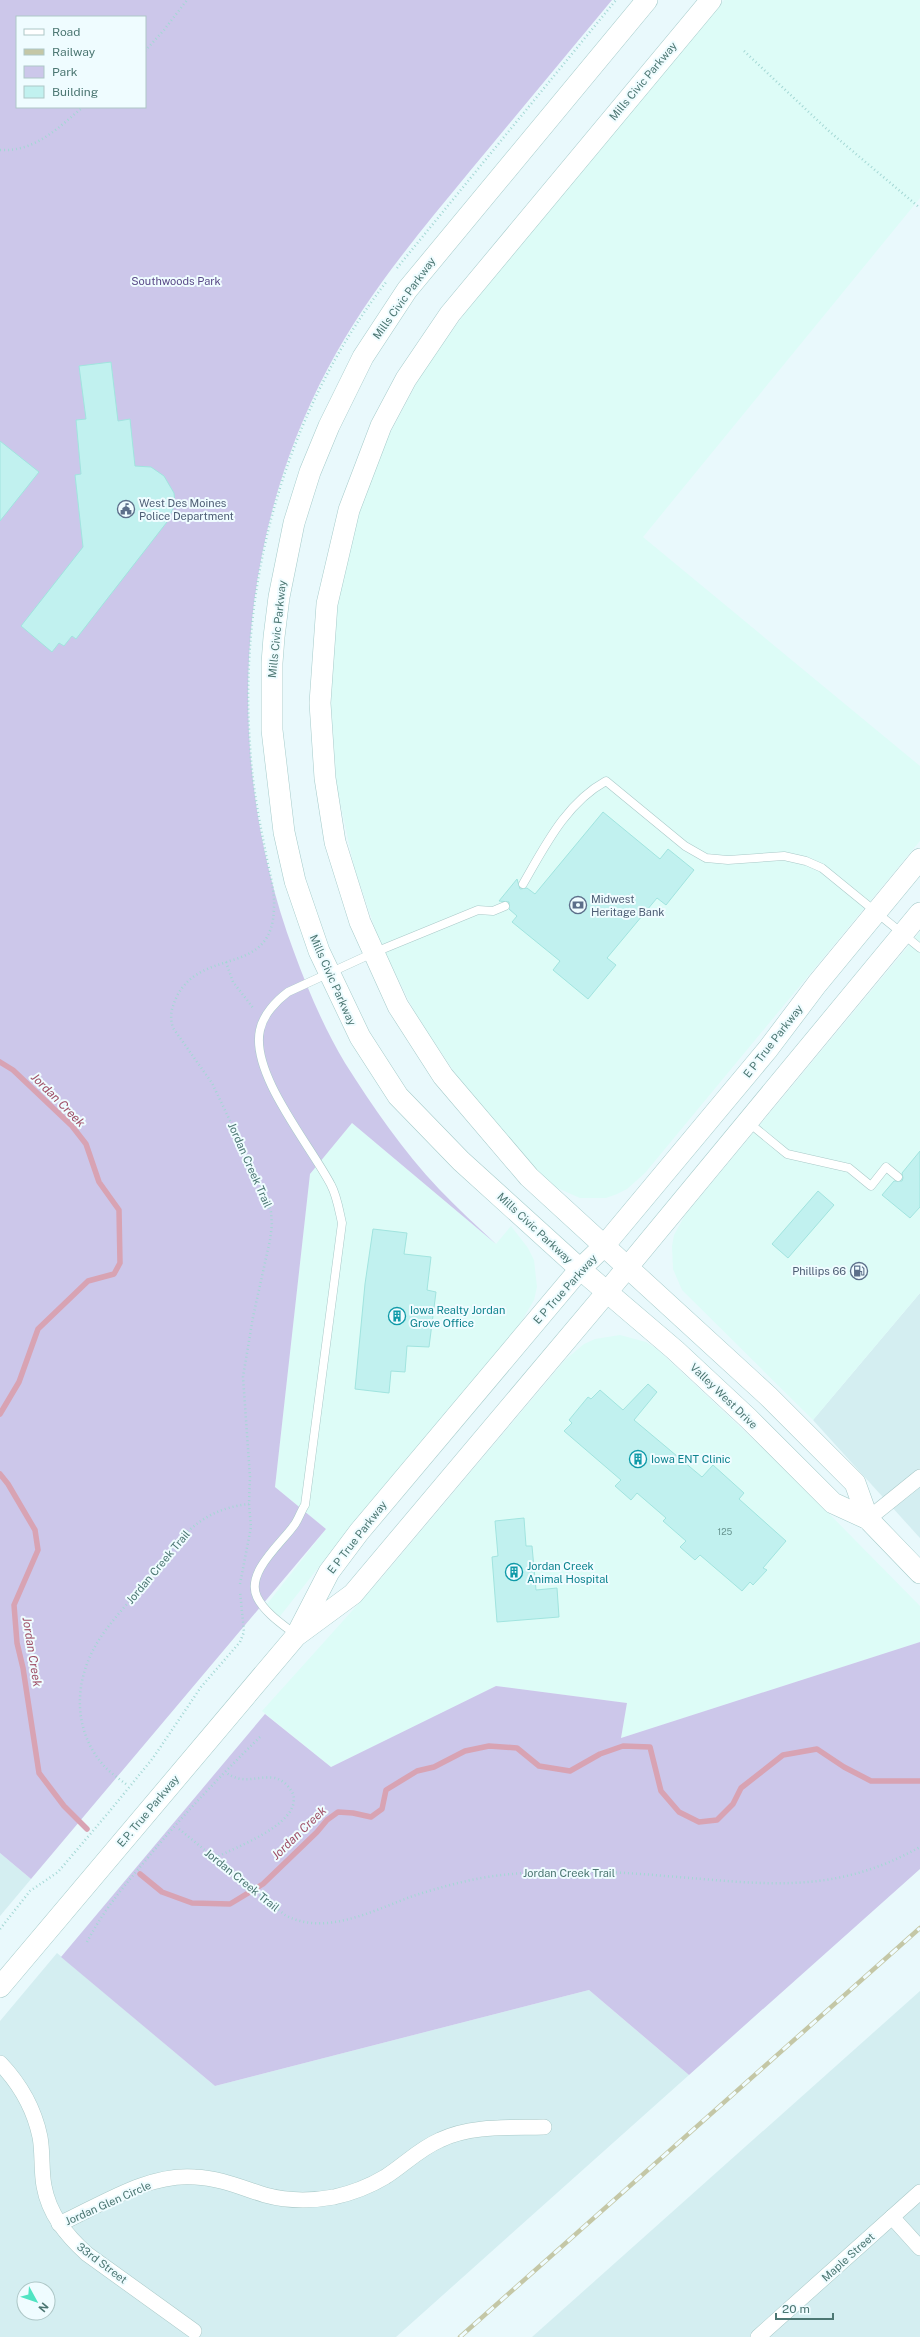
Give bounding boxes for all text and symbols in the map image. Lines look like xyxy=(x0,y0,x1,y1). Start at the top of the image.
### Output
legend xyxy=(16,16,146,108)
text: Road xyxy=(52,25,80,39)
street label: Mills Civic Parkway xyxy=(607,39,679,122)
text: Railway xyxy=(52,45,96,59)
text: Park xyxy=(52,65,78,79)
text: Building xyxy=(52,85,98,99)
street label: Mills Civic Parkway xyxy=(370,255,438,341)
park label: Southwoods Park xyxy=(131,275,221,287)
place label: West Des Moines Police Department xyxy=(139,497,234,522)
public building icon: West Des Moines Police Department xyxy=(116,499,136,519)
street label: Mills Civic Parkway xyxy=(266,579,288,678)
place label: Midwest Heritage Bank xyxy=(591,893,664,918)
bank icon: Midwest Heritage Bank xyxy=(568,895,588,915)
street label: Mills Civic Parkway xyxy=(308,933,358,1027)
street label: E P True Parkway xyxy=(741,1002,805,1080)
water label: Jordan Creek xyxy=(28,1070,88,1130)
street label: Jordan Creek Trail xyxy=(226,1121,274,1209)
street label: Mills Civic Parkway xyxy=(495,1190,575,1266)
street label: E P True Parkway xyxy=(531,1252,599,1326)
fuel station icon: Phillips 66 xyxy=(849,1261,869,1281)
place label: Phillips 66 xyxy=(792,1265,846,1277)
place label: Iowa Realty Jordan Grove Office xyxy=(410,1304,505,1329)
building icon: Iowa Realty Jordan Grove Office xyxy=(387,1306,407,1326)
street label: Valley West Drive xyxy=(688,1361,760,1431)
building icon: Iowa ENT Clinic xyxy=(628,1449,648,1469)
place label: Iowa ENT Clinic xyxy=(651,1453,730,1465)
street label: E P True Parkway xyxy=(325,1498,389,1576)
house number: 125 xyxy=(718,1526,733,1537)
street label: Jordan Creek Trail xyxy=(124,1528,192,1606)
place label: Jordan Creek Animal Hospital xyxy=(527,1560,609,1585)
building icon: Jordan Creek Animal Hospital xyxy=(504,1562,524,1582)
water label: Jordan Creek xyxy=(20,1616,44,1688)
street label: E.P. True Parkway xyxy=(115,1773,181,1849)
water label: Jordan Creek xyxy=(269,1803,330,1862)
street label: Jordan Creek Trail xyxy=(202,1846,282,1914)
street label: Jordan Creek Trail xyxy=(523,1867,615,1879)
street label: Jordan Glen Circle xyxy=(63,2179,153,2227)
street label: Maple Street xyxy=(819,2230,877,2284)
street label: 33rd Street xyxy=(75,2240,129,2286)
north arrow xyxy=(16,2281,56,2321)
scale bar xyxy=(776,2295,833,2321)
text: N xyxy=(36,2300,51,2315)
text: 20 m xyxy=(782,2302,810,2316)

